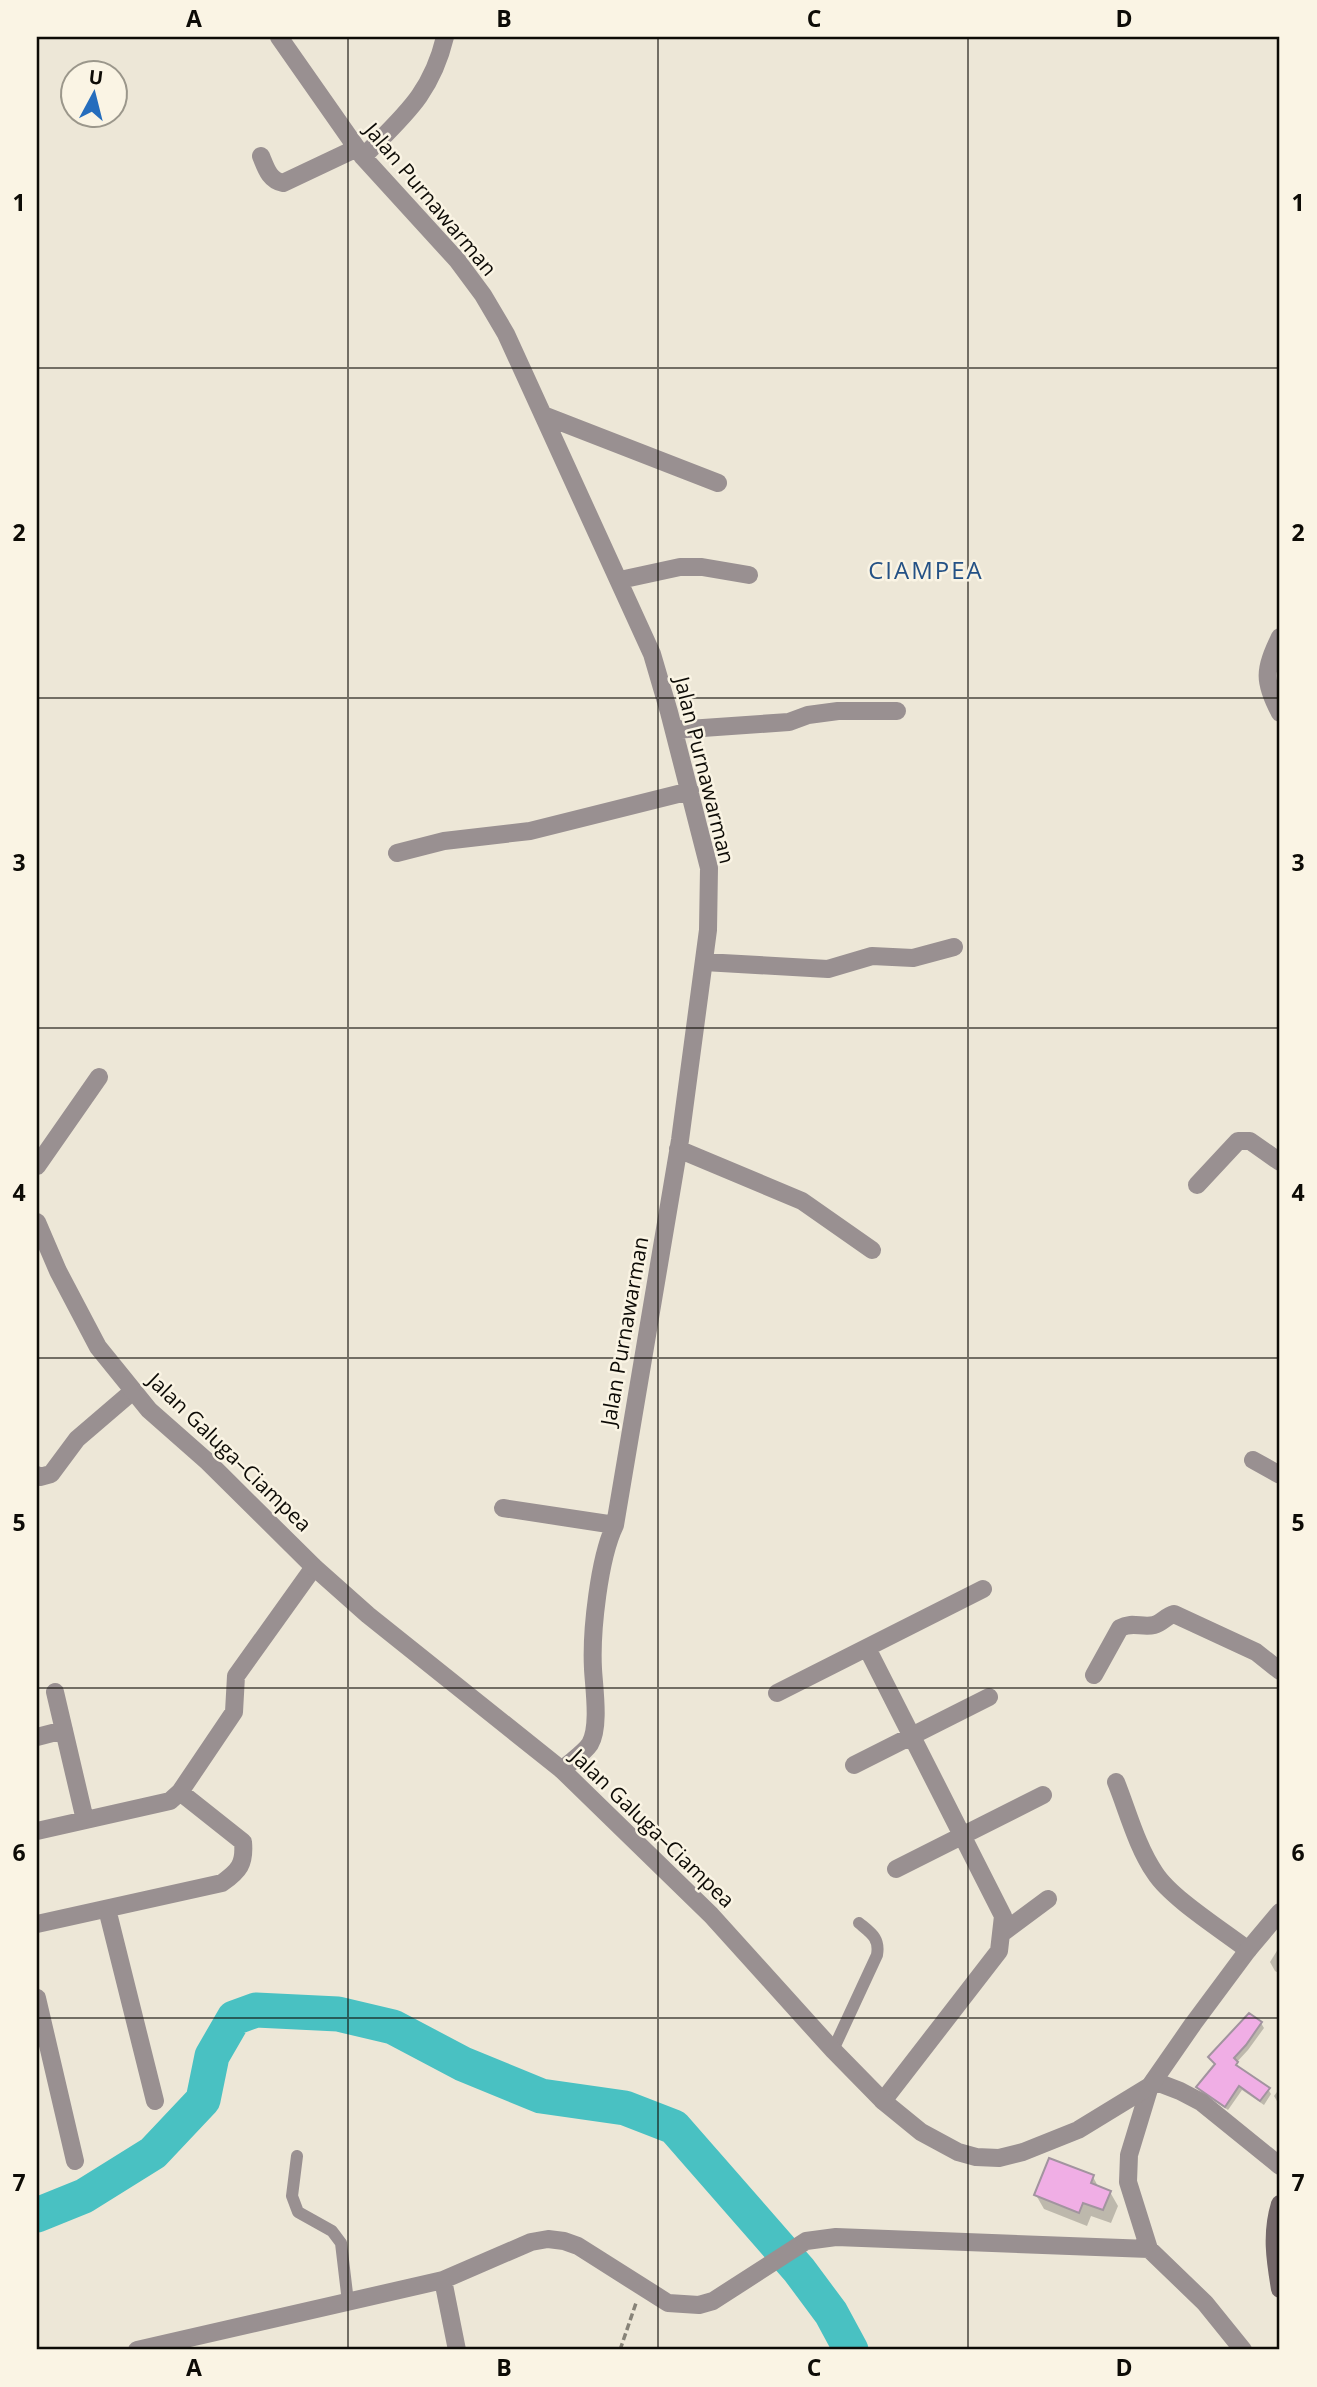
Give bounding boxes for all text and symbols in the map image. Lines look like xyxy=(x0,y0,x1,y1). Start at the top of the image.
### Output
text: A xyxy=(186,2,202,34)
text: B xyxy=(496,2,512,34)
text: C xyxy=(807,2,821,34)
text: D xyxy=(1115,2,1133,34)
north arrow xyxy=(60,60,130,130)
text: U xyxy=(87,63,105,91)
street label: Jalan Purnawarman xyxy=(357,115,503,281)
text: 1 xyxy=(12,186,26,218)
text: 1 xyxy=(1291,186,1305,218)
text: 2 xyxy=(12,516,26,548)
text: 2 xyxy=(1291,516,1305,548)
district label: CIAMPEA xyxy=(868,553,984,586)
street label: Jalan Purnawarman xyxy=(668,672,742,866)
text: 3 xyxy=(12,846,26,878)
text: 3 xyxy=(1291,846,1305,878)
text: 4 xyxy=(12,1176,26,1208)
text: 4 xyxy=(1291,1176,1305,1208)
street label: Jalan Purnawarman xyxy=(593,1234,654,1430)
street label: Jalan Galuga–Ciampea xyxy=(141,1365,318,1538)
text: 5 xyxy=(12,1506,26,1538)
text: 5 xyxy=(1291,1506,1305,1538)
street label: Jalan Galuga–Ciampea xyxy=(564,1741,741,1914)
text: 6 xyxy=(12,1836,26,1868)
text: 6 xyxy=(1291,1836,1305,1868)
text: 7 xyxy=(12,2166,26,2198)
text: 7 xyxy=(1291,2166,1305,2198)
text: A xyxy=(186,2351,202,2383)
text: B xyxy=(496,2351,512,2383)
text: C xyxy=(807,2351,821,2383)
text: D xyxy=(1115,2351,1133,2383)

